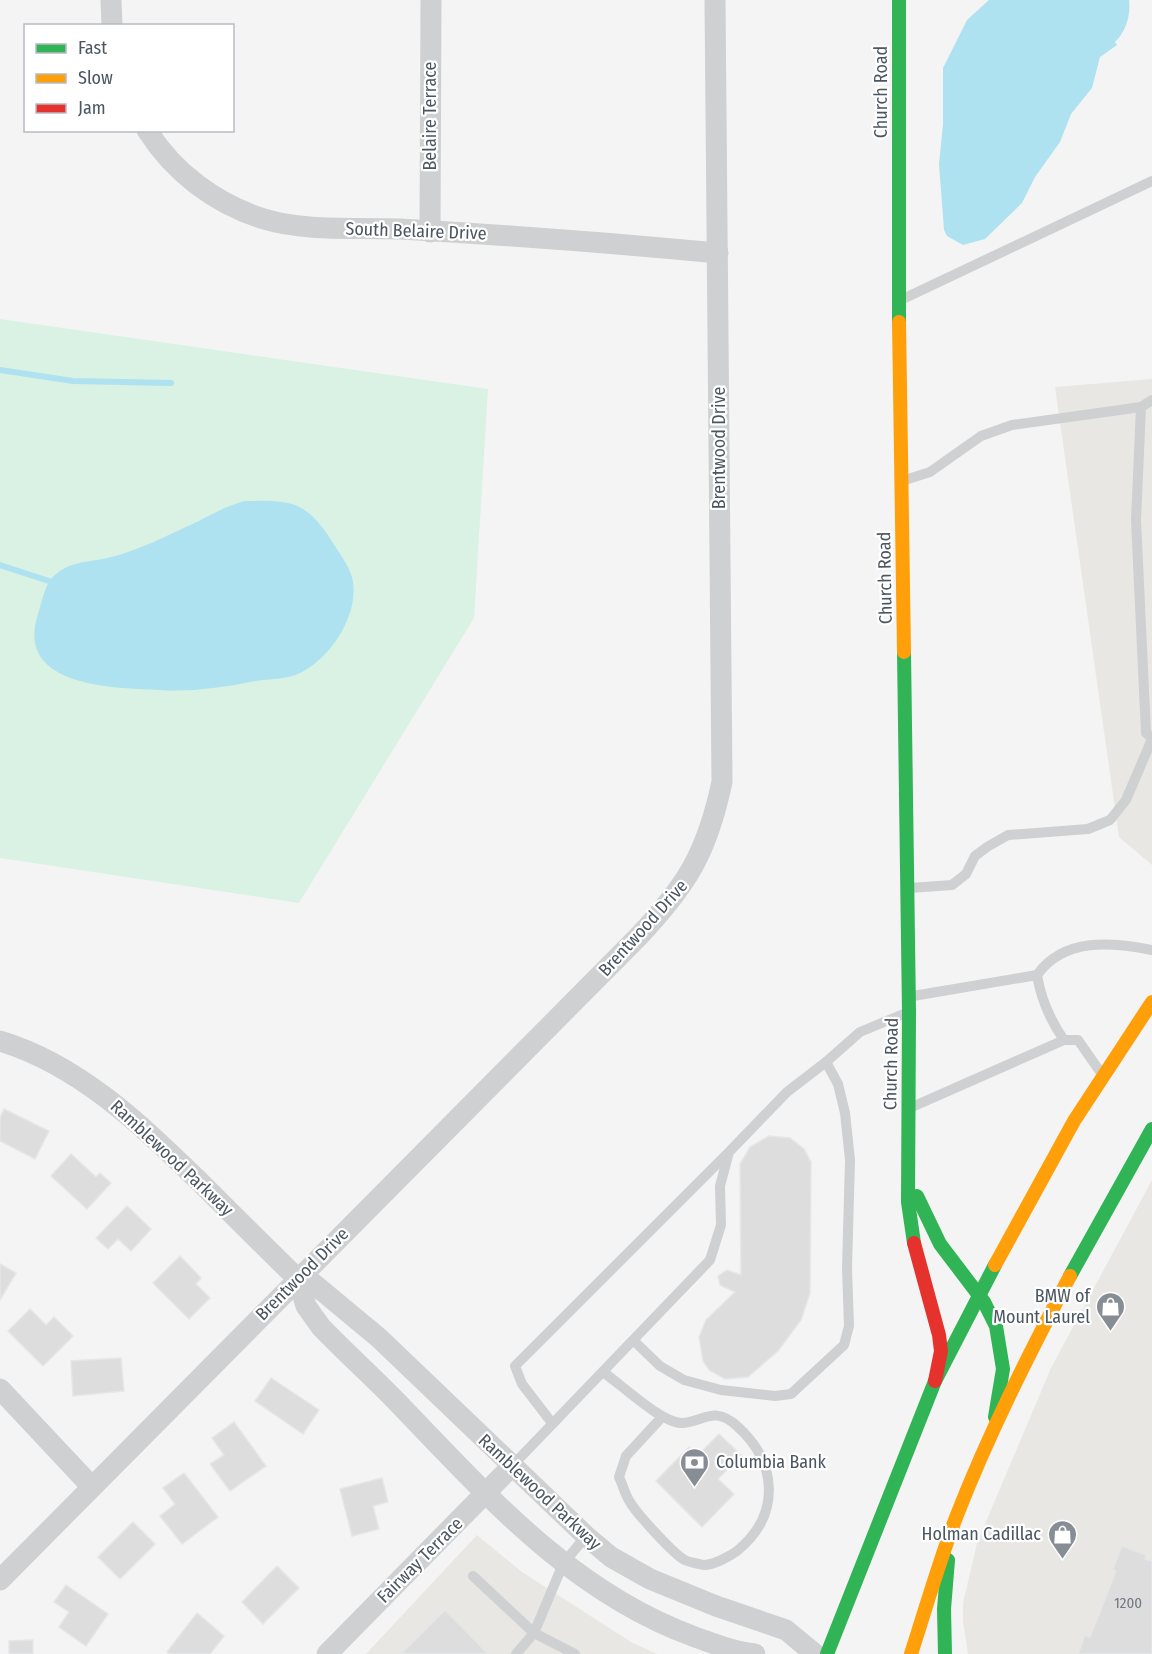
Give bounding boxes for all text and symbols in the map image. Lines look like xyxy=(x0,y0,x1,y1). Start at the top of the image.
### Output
legend xyxy=(24,24,234,132)
text: Fast xyxy=(78,37,107,59)
street label: Church Road xyxy=(870,46,892,138)
street label: Belaire Terrace xyxy=(419,61,441,170)
text: Slow xyxy=(78,67,113,89)
text: Jam xyxy=(78,97,106,119)
street label: South Belaire Drive xyxy=(345,218,487,244)
street label: Brentwood Drive xyxy=(708,387,730,509)
street label: Church Road xyxy=(873,532,897,624)
street label: Brentwood Drive xyxy=(594,875,692,981)
street label: Church Road xyxy=(879,1018,903,1110)
street label: Ramblewood Parkway xyxy=(106,1095,238,1221)
street label: Brentwood Drive xyxy=(251,1223,353,1325)
place label: BMW of Mount Laurel xyxy=(993,1285,1091,1328)
shop icon: BMW of Mount Laurel xyxy=(1095,1290,1127,1332)
street label: Ramblewood Parkway xyxy=(474,1429,606,1555)
bank icon: Columbia Bank xyxy=(679,1446,711,1488)
place label: Columbia Bank xyxy=(716,1451,827,1473)
street label: Fairway Terrace xyxy=(373,1513,467,1607)
shop icon: Holman Cadillac xyxy=(1046,1518,1078,1560)
place label: Holman Cadillac xyxy=(922,1523,1041,1545)
house number: 1200 xyxy=(1114,1594,1142,1612)

